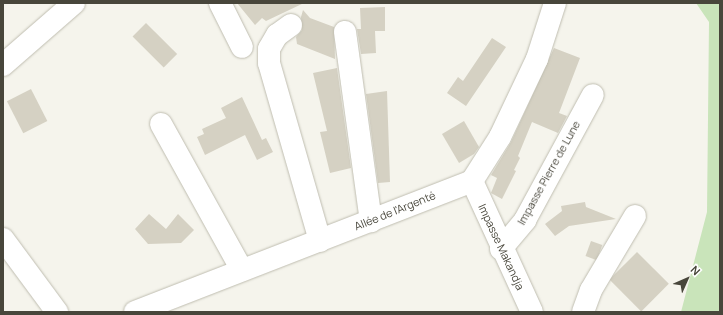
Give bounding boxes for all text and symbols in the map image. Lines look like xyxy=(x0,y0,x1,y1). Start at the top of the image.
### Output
street label: Impasse Pierre de Lune xyxy=(515,119,583,227)
street label: Allée de l'Argenté xyxy=(352,189,438,233)
street label: Impasse Makandja xyxy=(475,202,527,292)
north arrow xyxy=(667,259,707,299)
text: N xyxy=(688,262,704,278)

